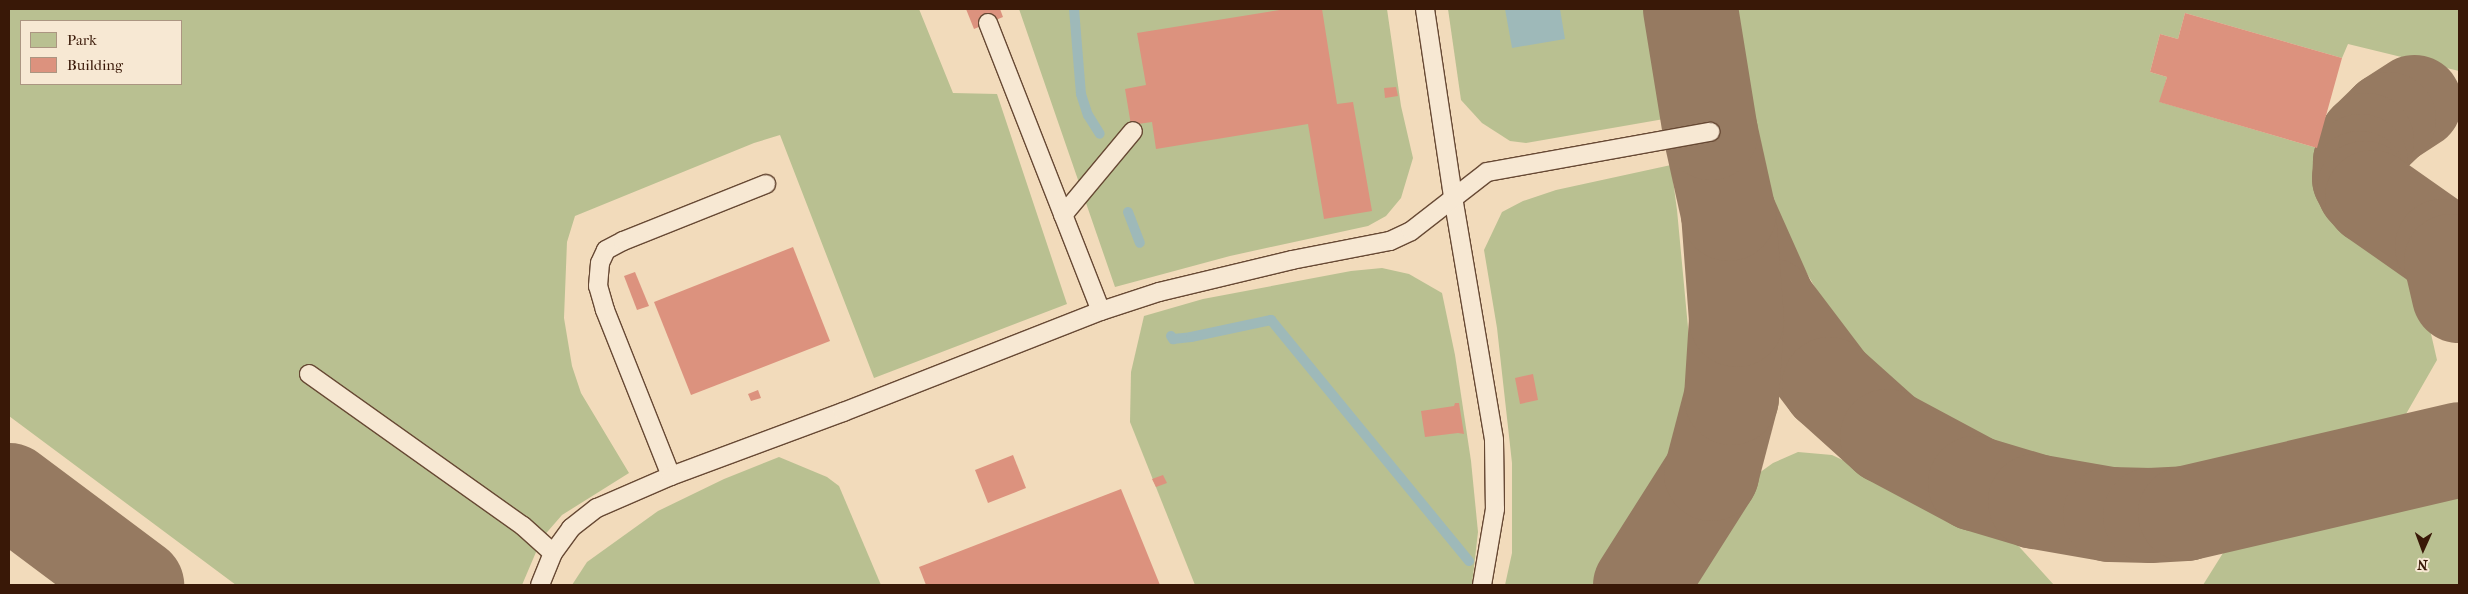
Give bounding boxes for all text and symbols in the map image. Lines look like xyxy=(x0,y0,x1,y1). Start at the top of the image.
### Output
legend xyxy=(20,20,182,85)
text: Park xyxy=(67,31,97,49)
text: Building xyxy=(67,56,123,74)
north arrow xyxy=(2398,524,2448,574)
text: N xyxy=(2417,556,2428,573)

